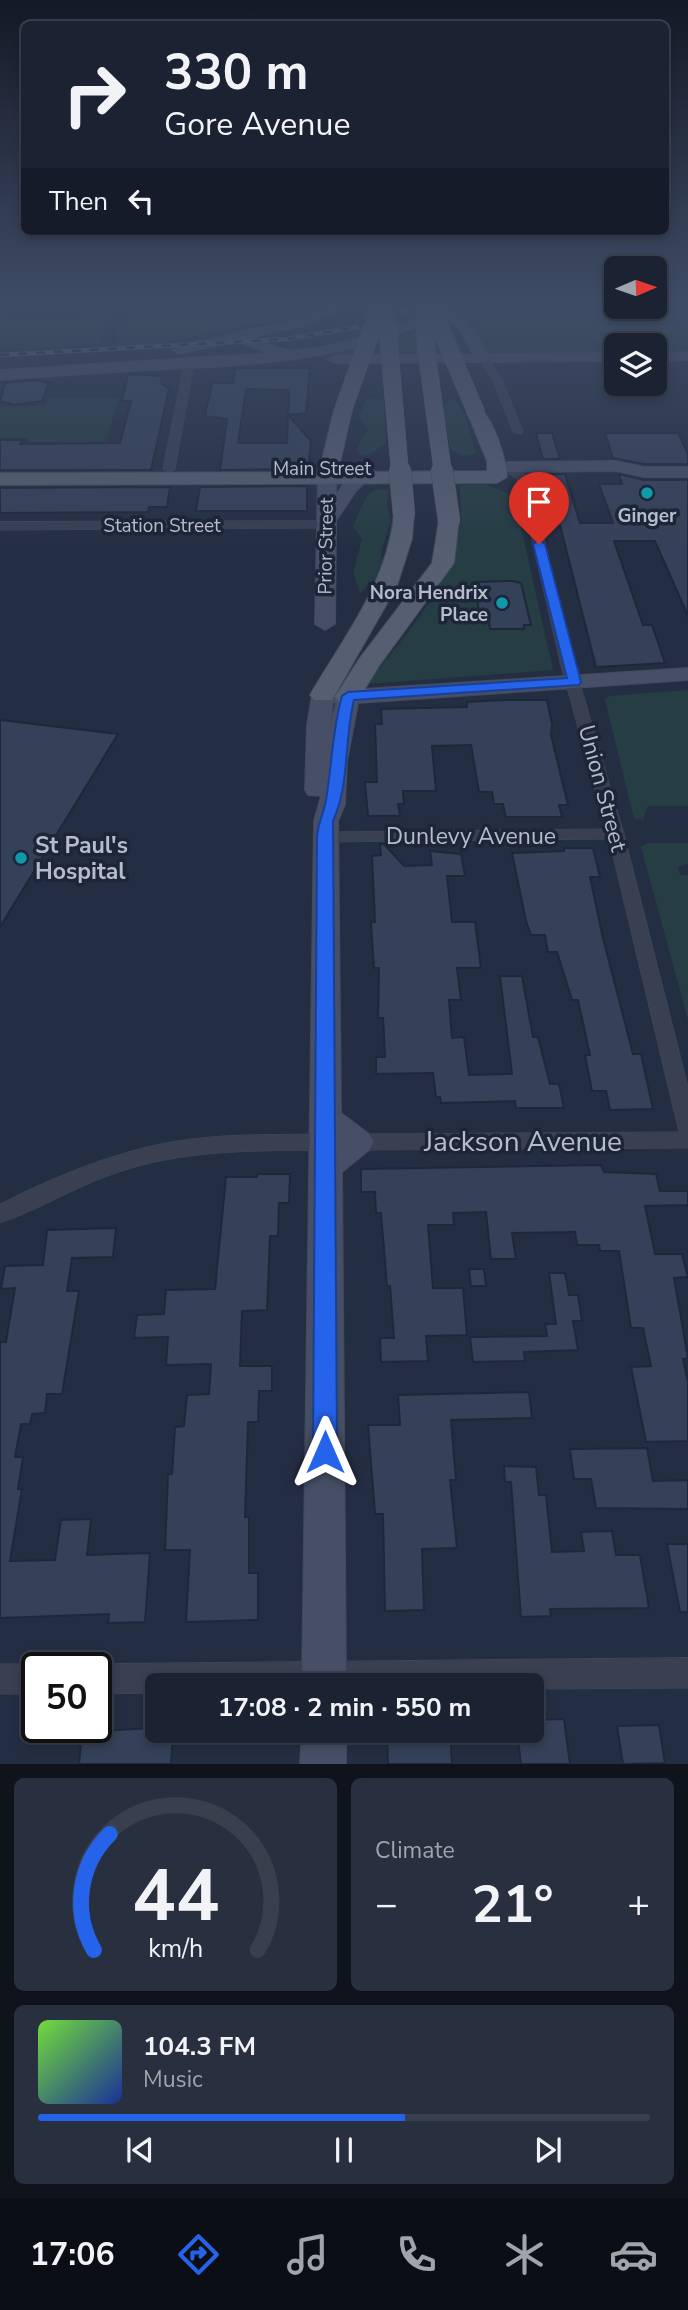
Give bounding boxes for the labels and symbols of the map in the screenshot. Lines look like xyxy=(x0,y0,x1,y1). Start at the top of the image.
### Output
north arrow xyxy=(604,256,667,318)
street label: Main Street xyxy=(273,456,371,482)
pin xyxy=(509,472,569,544)
marker: Ginger xyxy=(639,485,655,501)
street label: Prior Street xyxy=(312,497,340,595)
place label: Ginger xyxy=(617,503,677,529)
street label: Station Street xyxy=(103,513,221,539)
place label: Nora Hendrix Place xyxy=(370,580,489,628)
marker: Nora Hendrix Place xyxy=(494,595,510,611)
street label: Union Street xyxy=(571,721,635,856)
street label: Dunlevy Avenue xyxy=(386,821,556,852)
place label: St Paul's Hospital xyxy=(35,830,128,887)
marker: St Paul's Hospital xyxy=(13,850,29,866)
street label: Jackson Avenue xyxy=(423,1123,622,1161)
position arrow xyxy=(288,1415,362,1489)
speed limit sign: 50 xyxy=(21,1652,112,1743)

